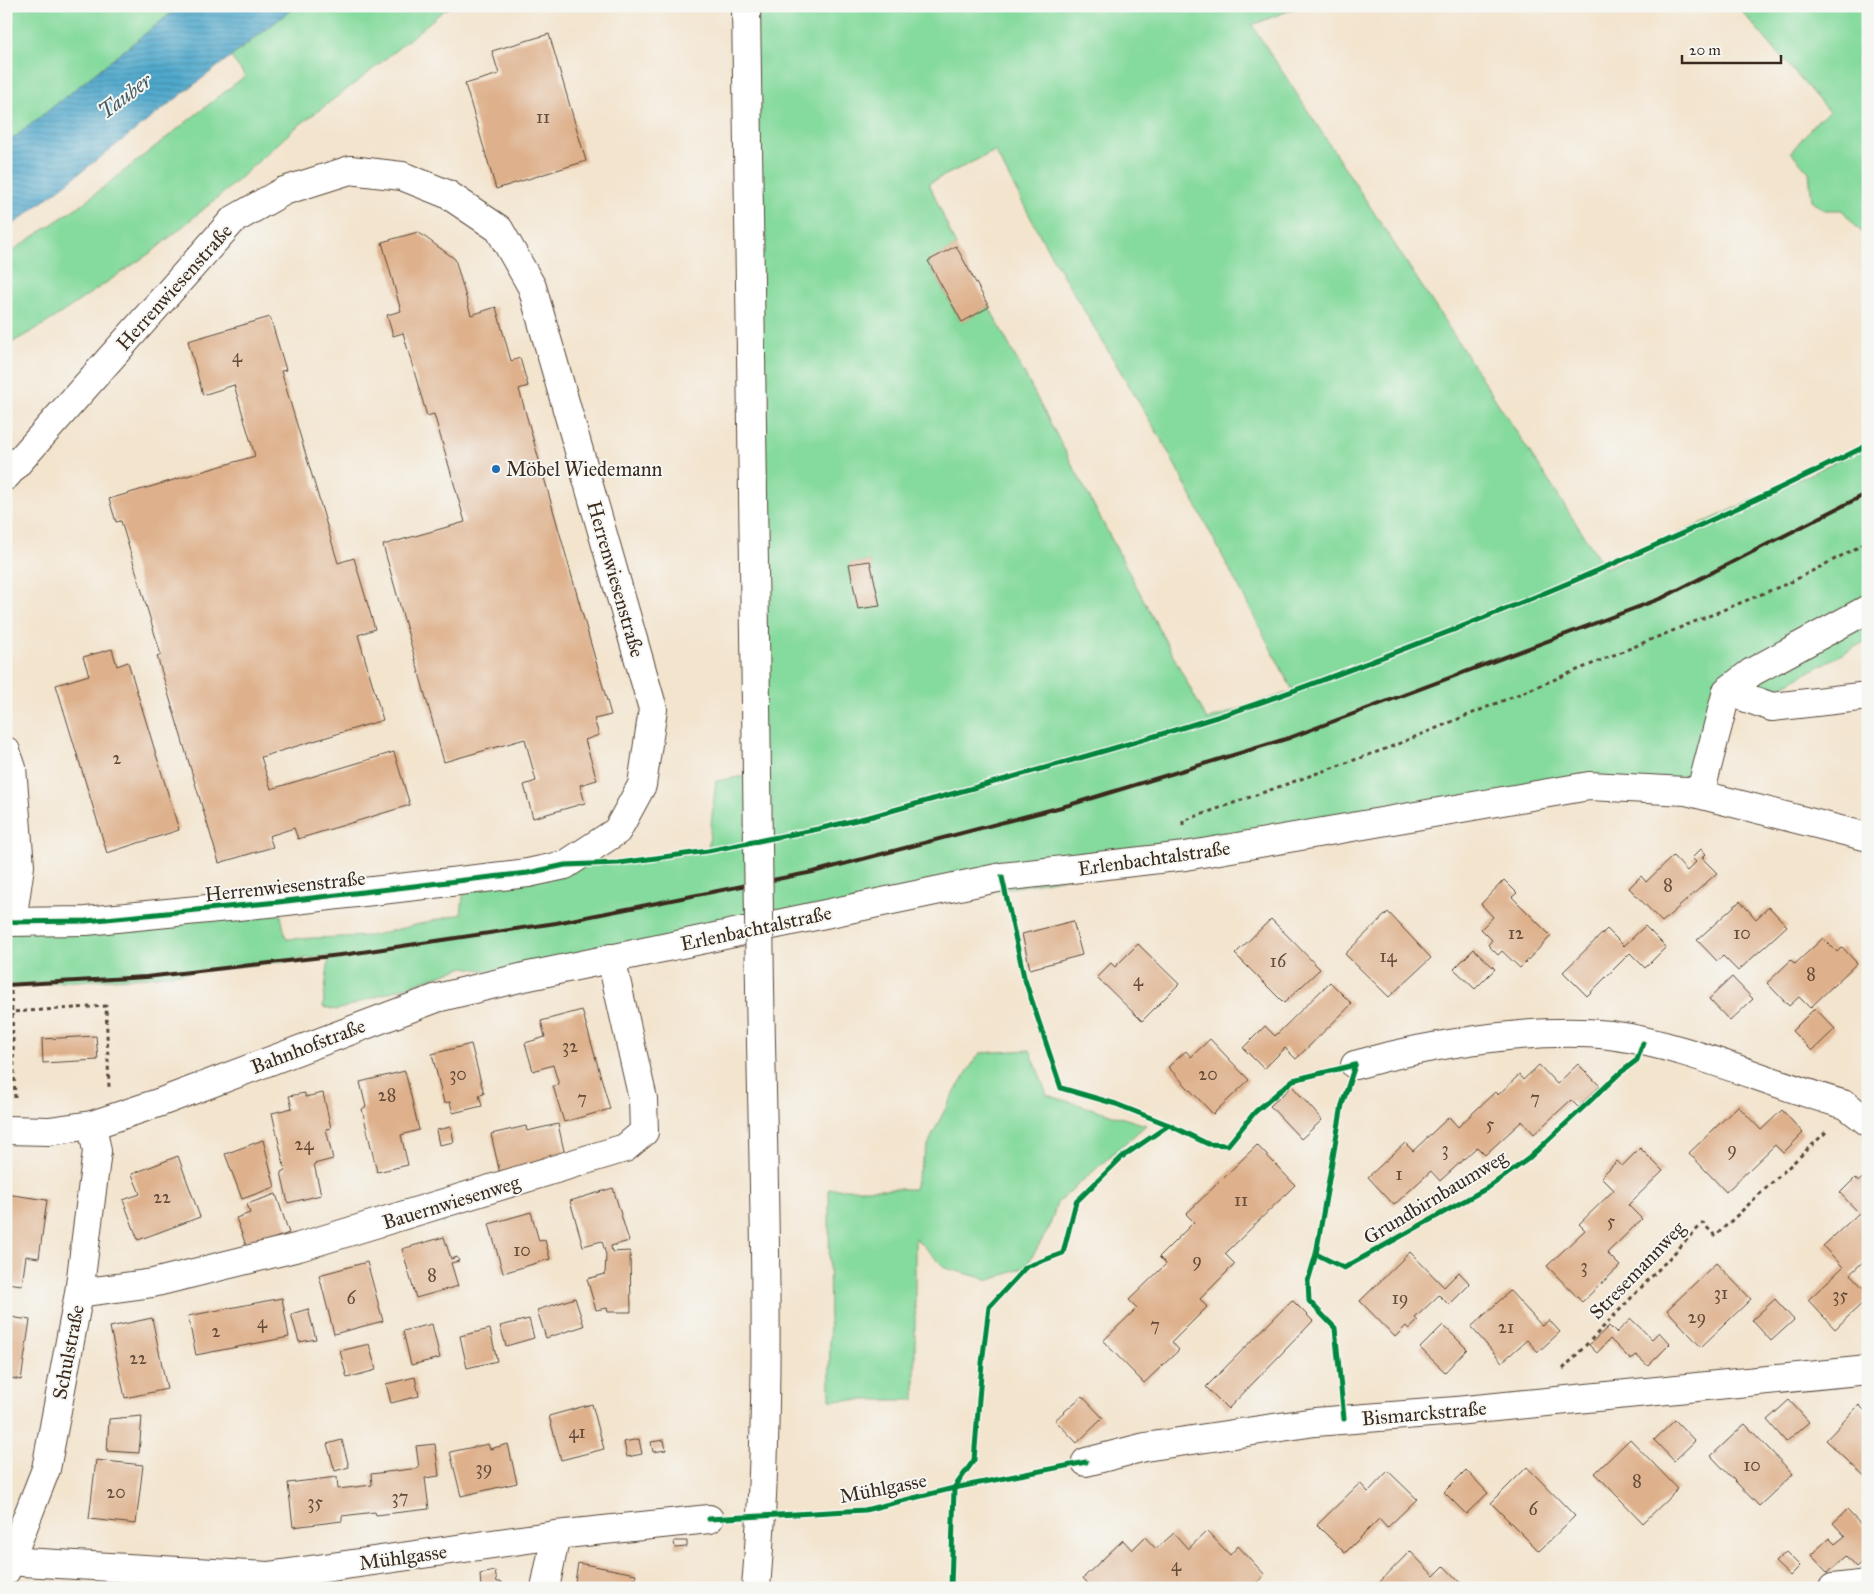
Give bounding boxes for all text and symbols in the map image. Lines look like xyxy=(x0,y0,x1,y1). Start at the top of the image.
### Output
scale bar xyxy=(1682,32,1780,64)
text: 20 m xyxy=(1689,41,1721,59)
water label: Tauber xyxy=(93,67,158,124)
house number: 11 xyxy=(536,106,550,128)
street label: Herrenwiesenstraße xyxy=(111,219,237,355)
house number: 4 xyxy=(232,345,243,367)
place label: Möbel Wiedemann xyxy=(506,457,663,481)
marker: Möbel Wiedemann xyxy=(490,463,502,475)
street label: Herrenwiesenstraße xyxy=(582,498,650,660)
house number: 2 xyxy=(113,747,122,769)
street label: Erlenbachtalstraße xyxy=(1076,835,1232,881)
street label: Herrenwiesenstraße xyxy=(203,866,367,906)
house number: 8 xyxy=(1663,874,1673,896)
street label: Erlenbachtalstraße xyxy=(678,900,834,956)
house number: 12 xyxy=(1508,922,1524,944)
house number: 10 xyxy=(1733,922,1751,944)
house number: 14 xyxy=(1379,945,1398,967)
house number: 16 xyxy=(1270,950,1287,972)
house number: 8 xyxy=(1806,963,1816,985)
house number: 4 xyxy=(1133,969,1144,991)
street label: Bahnhofstraße xyxy=(247,1013,369,1079)
house number: 32 xyxy=(562,1035,578,1057)
house number: 30 xyxy=(449,1063,467,1085)
house number: 20 xyxy=(1198,1063,1218,1085)
house number: 28 xyxy=(378,1084,396,1106)
house number: 7 xyxy=(577,1087,587,1109)
house number: 7 xyxy=(1530,1087,1540,1109)
house number: 5 xyxy=(1486,1113,1495,1135)
house number: 24 xyxy=(295,1133,314,1155)
house number: 3 xyxy=(1441,1138,1449,1160)
house number: 9 xyxy=(1727,1138,1737,1160)
street label: Grundbirnbaumweg xyxy=(1359,1144,1512,1250)
house number: 1 xyxy=(1395,1163,1403,1185)
street label: Bauernwiesenweg xyxy=(379,1170,524,1235)
house number: 22 xyxy=(153,1186,171,1208)
house number: 11 xyxy=(1234,1189,1248,1211)
house number: 5 xyxy=(1607,1210,1616,1232)
street label: Stresemannweg xyxy=(1584,1215,1691,1325)
house number: 10 xyxy=(513,1239,531,1261)
house number: 9 xyxy=(1192,1249,1202,1271)
house number: 3 xyxy=(1580,1255,1588,1277)
house number: 8 xyxy=(427,1264,437,1286)
house number: 31 xyxy=(1714,1282,1728,1304)
house number: 35 xyxy=(1832,1284,1848,1306)
house number: 6 xyxy=(346,1287,356,1309)
house number: 19 xyxy=(1392,1287,1408,1309)
street label: Schulstraße xyxy=(47,1303,89,1401)
house number: 29 xyxy=(1688,1306,1706,1328)
house number: 4 xyxy=(257,1311,268,1333)
house number: 7 xyxy=(1150,1314,1160,1336)
house number: 21 xyxy=(1498,1316,1514,1338)
house number: 2 xyxy=(212,1320,221,1342)
house number: 22 xyxy=(129,1347,147,1369)
street label: Bismarckstraße xyxy=(1361,1396,1487,1430)
house number: 41 xyxy=(568,1421,586,1443)
house number: 10 xyxy=(1743,1454,1761,1476)
house number: 39 xyxy=(476,1457,492,1479)
street label: Mühlgasse xyxy=(837,1468,929,1509)
house number: 8 xyxy=(1632,1470,1642,1492)
house number: 20 xyxy=(106,1481,126,1503)
house number: 37 xyxy=(392,1486,408,1508)
house number: 35 xyxy=(307,1491,323,1513)
house number: 6 xyxy=(1528,1498,1538,1520)
street label: Mühlgasse xyxy=(358,1539,449,1576)
house number: 4 xyxy=(1171,1554,1182,1576)

